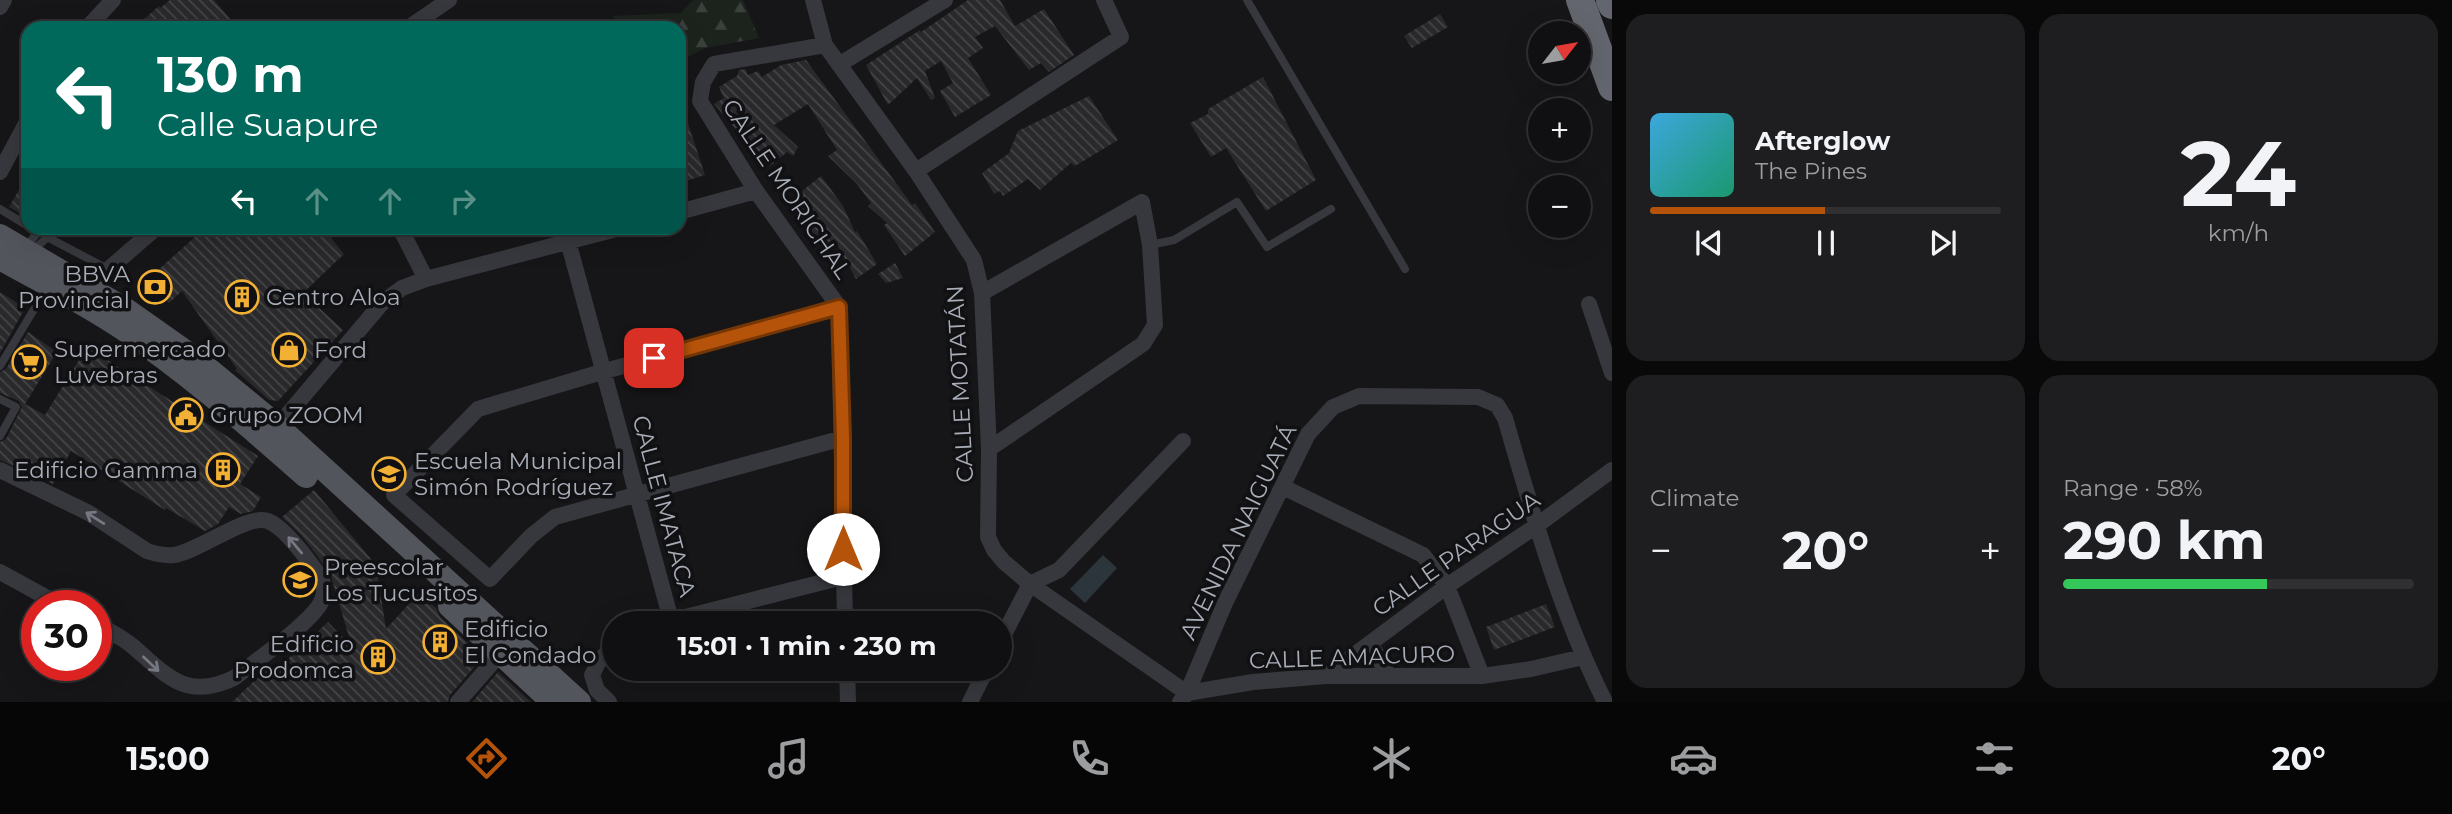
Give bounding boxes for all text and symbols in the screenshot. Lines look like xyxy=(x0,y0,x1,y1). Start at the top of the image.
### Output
north arrow xyxy=(1528,21,1591,84)
map controls xyxy=(1528,21,1591,238)
text: 130 m xyxy=(157,45,304,104)
icon: left xyxy=(42,49,133,140)
street label: CALLE MORICHAL xyxy=(716,94,858,285)
button: + xyxy=(1528,98,1591,161)
text: Calle Suapure xyxy=(157,105,378,144)
text: 24 xyxy=(2181,118,2296,229)
text: Afterglow xyxy=(1755,125,1890,157)
text: The Pines xyxy=(1755,157,1867,185)
button: − xyxy=(1528,175,1591,238)
icon: left xyxy=(225,182,263,220)
icon: ahead xyxy=(298,182,336,220)
icon: ahead xyxy=(371,182,409,220)
icon: right xyxy=(444,182,482,220)
text: km/h xyxy=(2208,219,2269,247)
icon: previous xyxy=(1690,224,1728,262)
icon: pause xyxy=(1807,224,1845,262)
icon: next xyxy=(1924,224,1962,262)
place label: BBVA Provincial xyxy=(18,260,131,314)
bank icon: BBVA Provincial xyxy=(136,268,174,306)
building icon: Centro Aloa xyxy=(223,278,261,316)
place label: Centro Aloa xyxy=(266,283,401,311)
street label: CALLE MOTATÁN xyxy=(941,285,979,483)
pin xyxy=(624,328,684,388)
shop icon: Ford xyxy=(270,331,308,369)
place label: Supermercado Luvebras xyxy=(54,335,226,389)
place label: Ford xyxy=(314,336,367,364)
icon: arrive xyxy=(635,339,673,377)
supermarket icon: Supermercado Luvebras xyxy=(10,343,48,381)
public building icon: Grupo ZOOM xyxy=(167,396,205,434)
place label: Grupo ZOOM xyxy=(210,401,364,429)
street label: CALLE IMATACA xyxy=(626,412,702,600)
street label: AVENIDA NAIGUATÁ xyxy=(1174,419,1303,644)
place label: Escuela Municipal Simón Rodríguez xyxy=(414,447,622,501)
building icon: Edificio Gamma xyxy=(204,451,242,489)
school or university icon: Escuela Municipal Simón Rodríguez xyxy=(370,455,408,493)
place label: Edificio Gamma xyxy=(14,456,198,484)
text: Range · 58% xyxy=(2063,474,2203,502)
text: Climate xyxy=(1650,484,1739,512)
street label: CALLE PARAGUA xyxy=(1367,485,1545,622)
text: 290 km xyxy=(2063,509,2265,572)
one-way arrow xyxy=(86,510,106,524)
position arrow xyxy=(806,512,880,586)
text: 20° xyxy=(1782,519,1869,582)
text: − xyxy=(1650,527,1672,574)
text: + xyxy=(1979,527,2001,574)
one-way arrow xyxy=(287,536,303,554)
place label: Preescolar Los Tucusitos xyxy=(324,553,478,607)
school or university icon: Preescolar Los Tucusitos xyxy=(281,561,319,599)
speed limit sign: 30 xyxy=(21,590,112,681)
place label: Edificio El Condado xyxy=(464,615,597,669)
building icon: Edificio El Condado xyxy=(421,623,459,661)
place label: Edificio Prodomca xyxy=(234,630,354,684)
text: 15:01 · 1 min · 230 m xyxy=(678,630,937,662)
building icon: Edificio Prodomca xyxy=(359,638,397,676)
street label: CALLE AMACURO xyxy=(1249,639,1455,675)
one-way arrow xyxy=(142,656,160,672)
icon: directions xyxy=(462,734,511,783)
icon: music xyxy=(764,734,813,783)
icon: phone xyxy=(1065,734,1114,783)
icon: climate xyxy=(1367,734,1416,783)
icon: car xyxy=(1669,734,1718,783)
icon: filters xyxy=(1970,734,2019,783)
text: 15:00 xyxy=(126,739,210,778)
text: 20° xyxy=(2272,739,2326,778)

